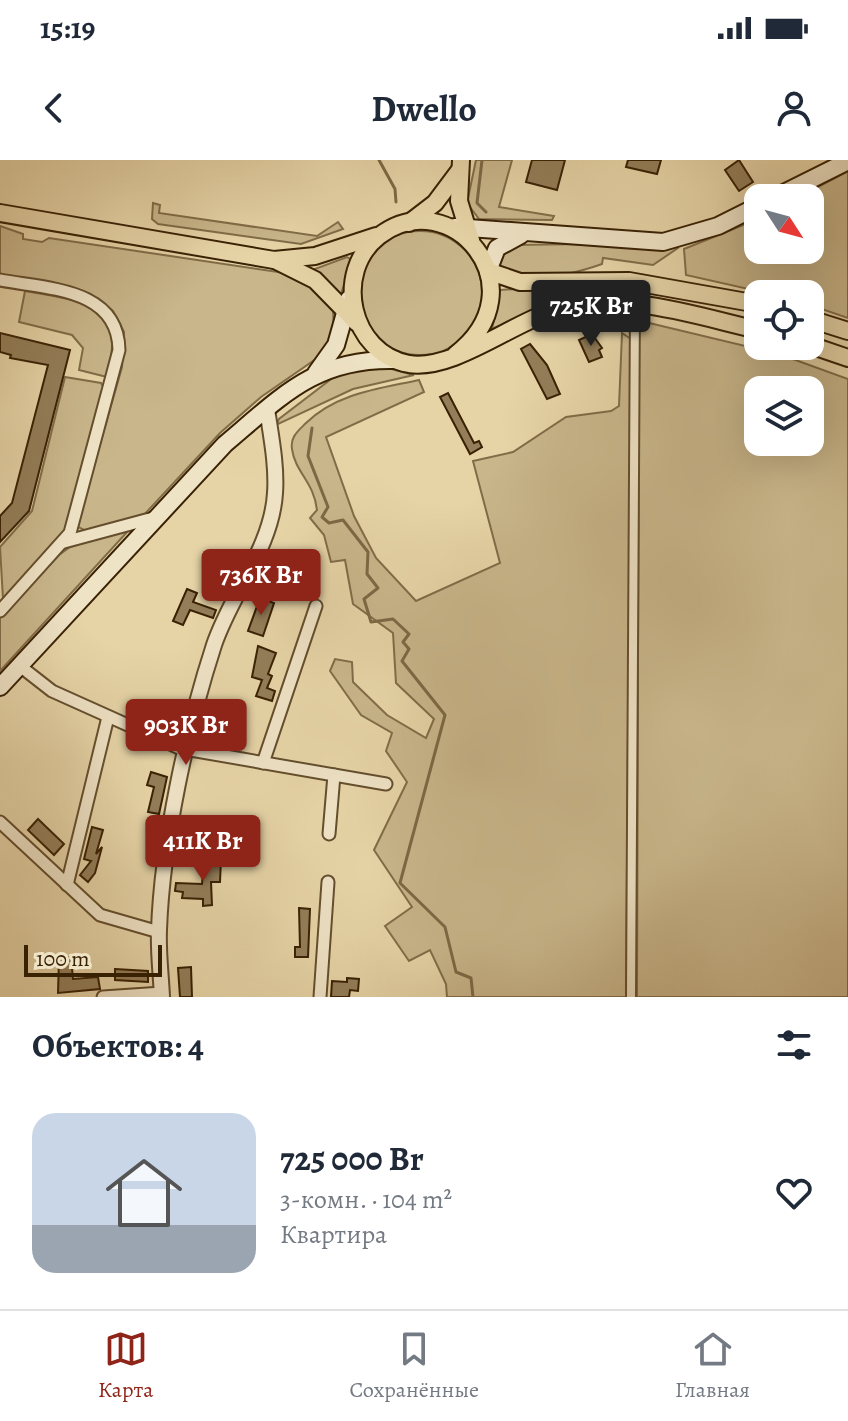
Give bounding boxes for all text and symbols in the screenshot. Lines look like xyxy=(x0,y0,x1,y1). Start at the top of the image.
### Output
text: 15:19 xyxy=(40,8,95,48)
text: Dwello xyxy=(371,84,477,133)
icon: back xyxy=(32,86,76,130)
icon: person xyxy=(772,86,816,130)
north arrow xyxy=(744,184,824,264)
map controls xyxy=(744,184,824,456)
pin: 725K Br xyxy=(517,280,665,348)
button: locate xyxy=(744,280,824,360)
text: 725K Br xyxy=(549,288,633,323)
button: layers xyxy=(744,376,824,456)
pin: 736K Br xyxy=(187,549,335,617)
text: 736K Br xyxy=(220,557,302,592)
pin: 903K Br xyxy=(112,699,260,767)
text: 903K Br xyxy=(144,707,228,742)
pin: 411K Br xyxy=(129,815,277,883)
text: 411K Br xyxy=(163,823,243,858)
scale bar xyxy=(24,941,162,977)
text: 100 m xyxy=(36,944,90,974)
text: Объектов: 4 xyxy=(32,1022,204,1069)
icon: filters xyxy=(772,1023,816,1067)
text: 725 000 Br xyxy=(280,1135,424,1182)
icon: home xyxy=(96,1145,192,1241)
icon: heart xyxy=(772,1171,816,1215)
text: 3-комн. · 104 m² xyxy=(280,1182,452,1217)
text: Квартира xyxy=(280,1217,387,1252)
tab: Карта xyxy=(98,1327,153,1405)
tab: Сохранённые xyxy=(349,1327,479,1405)
tab: Главная xyxy=(675,1327,750,1405)

